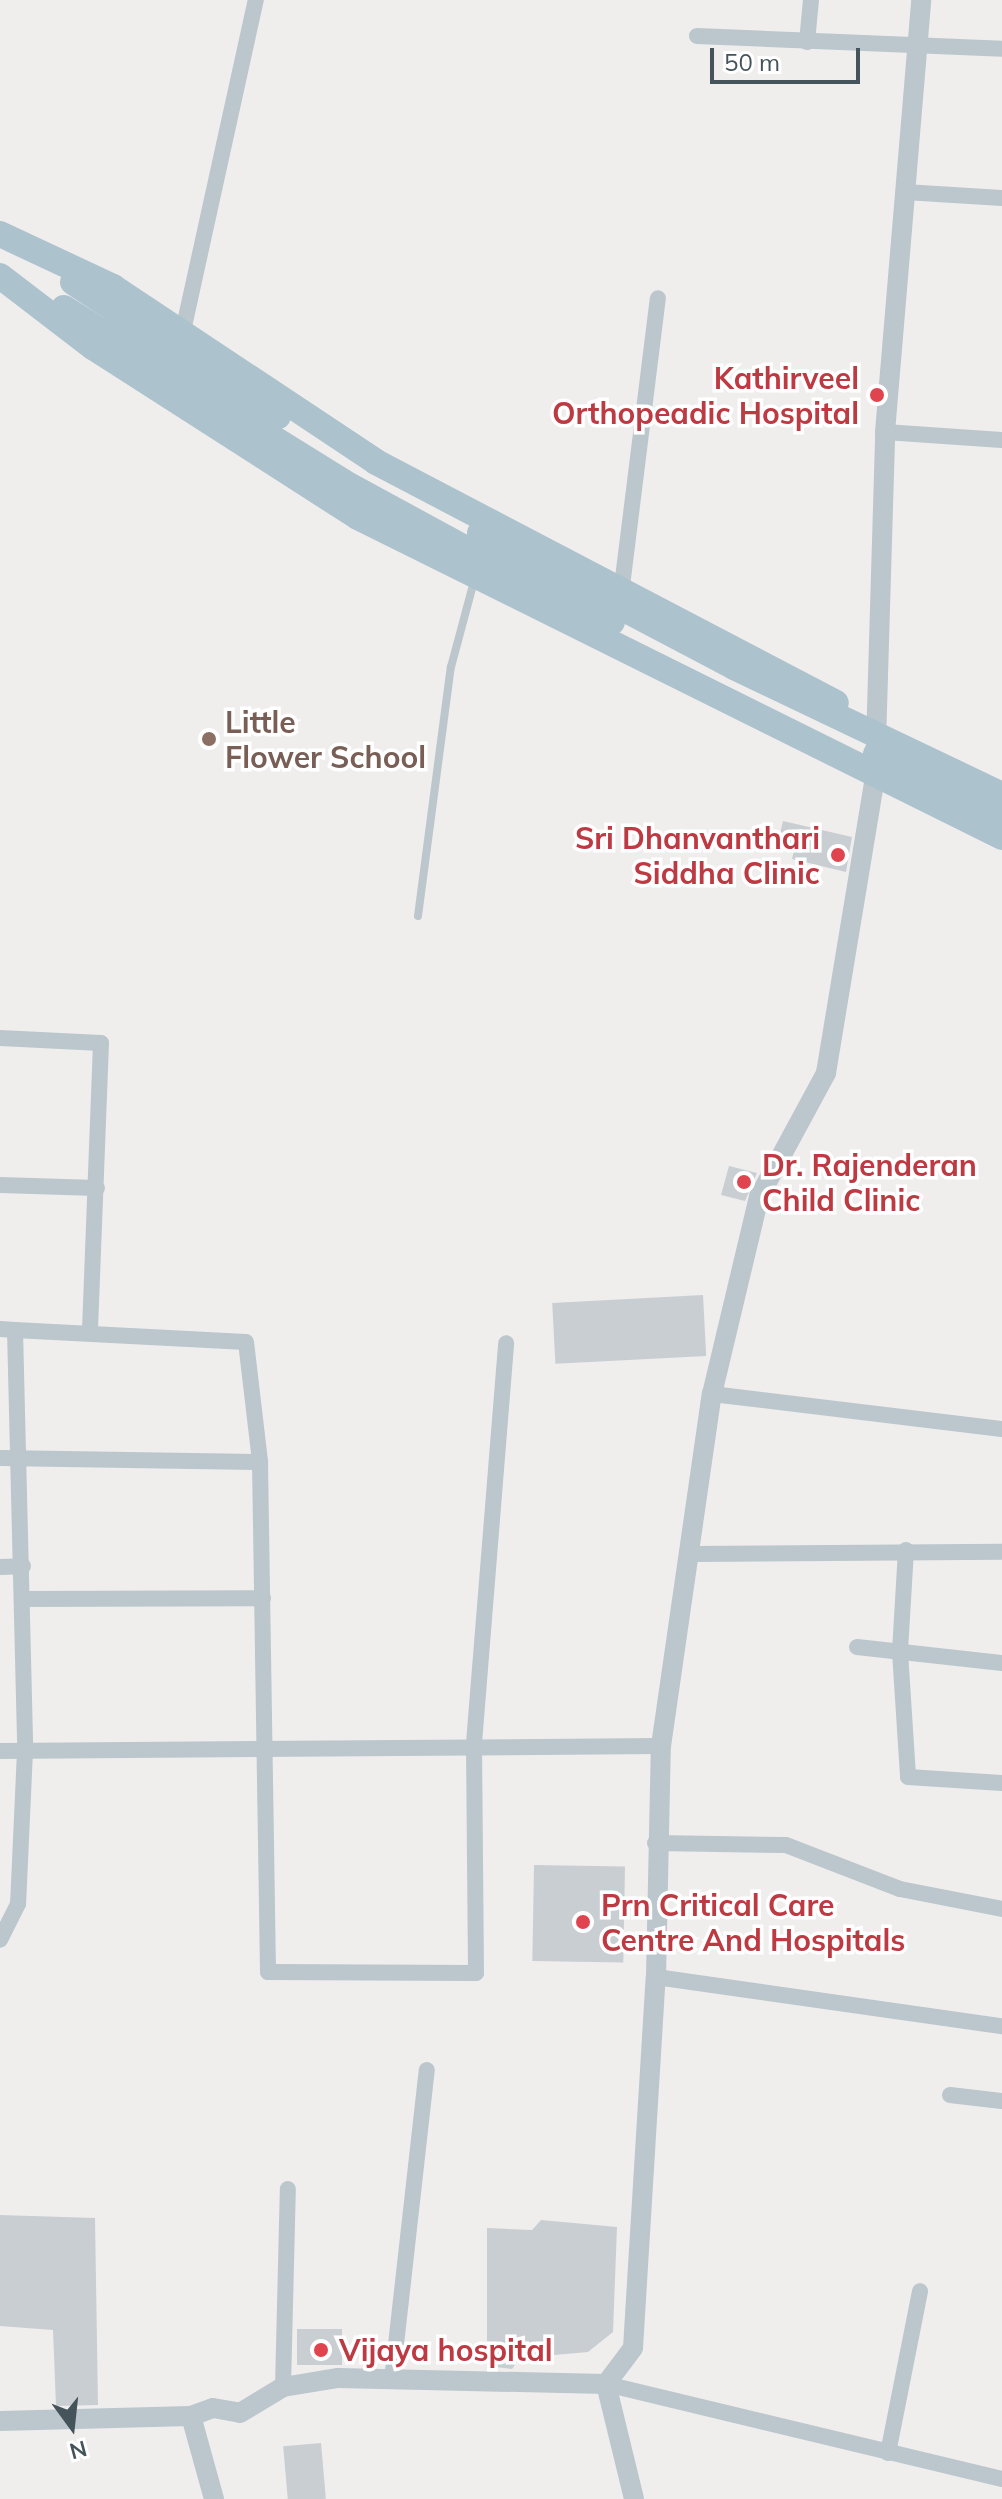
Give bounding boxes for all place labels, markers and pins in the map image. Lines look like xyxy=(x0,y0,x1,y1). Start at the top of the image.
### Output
place label: Kathirveel Orthopeadic Hospital xyxy=(552,360,859,430)
marker: Kathirveel Orthopeadic Hospital xyxy=(866,384,888,406)
place label: Little Flower School xyxy=(225,704,426,774)
marker: Little Flower School xyxy=(200,730,218,748)
place label: Sri Dhanvanthari Siddha Clinic xyxy=(575,820,820,890)
marker: Sri Dhanvanthari Siddha Clinic xyxy=(827,844,849,866)
place label: Dr. Rajenderan Child Clinic xyxy=(762,1147,977,1218)
marker: Dr. Rajenderan Child Clinic xyxy=(733,1171,755,1193)
place label: Prn Critical Care Centre And Hospitals xyxy=(601,1887,905,1958)
marker: Prn Critical Care Centre And Hospitals xyxy=(572,1911,594,1933)
place label: Vijaya hospital xyxy=(339,2332,553,2368)
marker: Vijaya hospital xyxy=(310,2339,332,2361)

